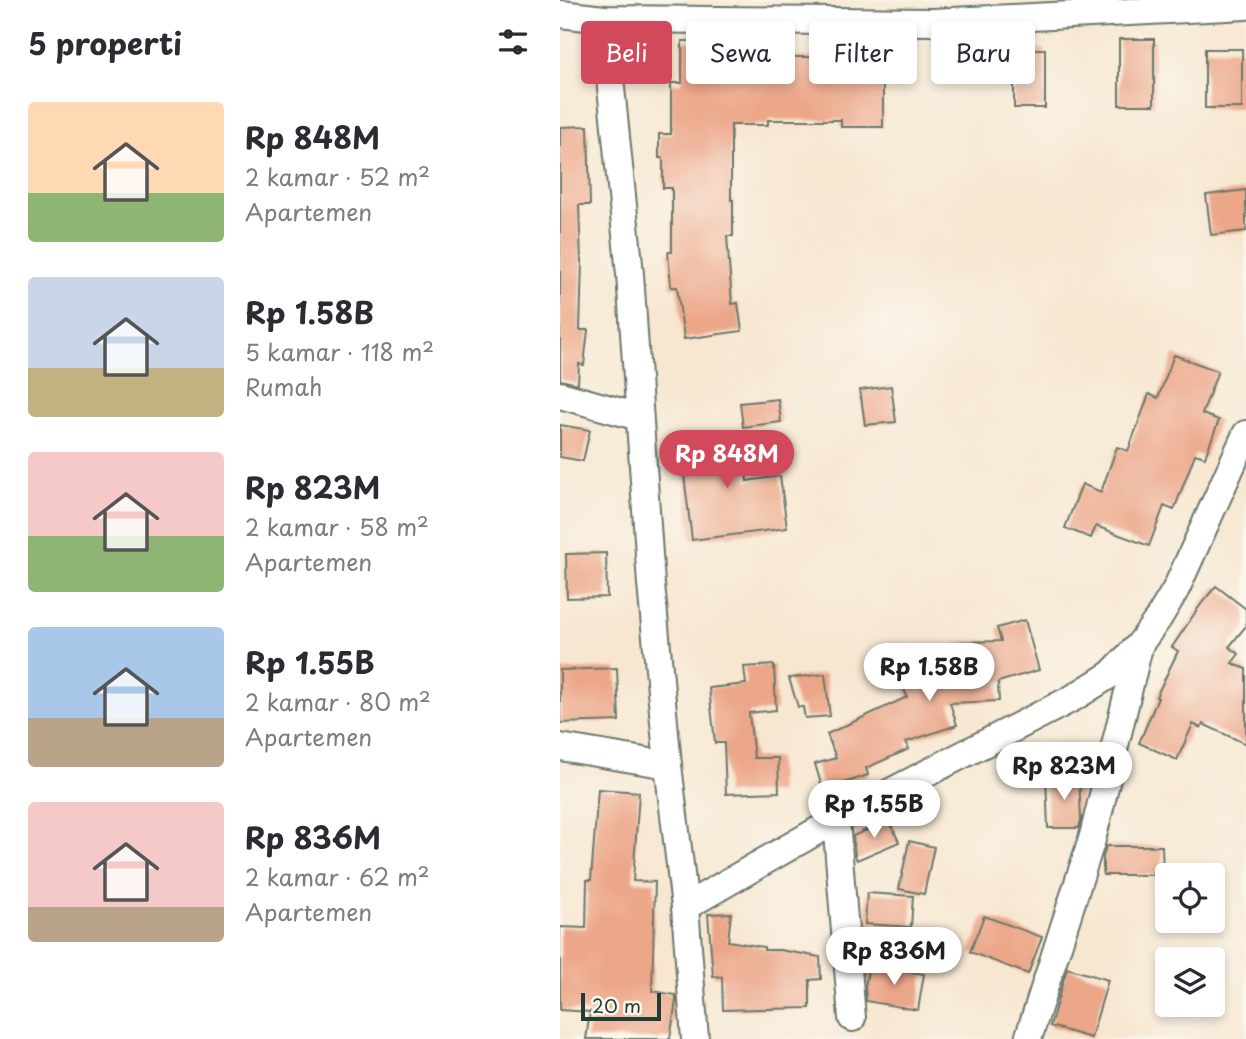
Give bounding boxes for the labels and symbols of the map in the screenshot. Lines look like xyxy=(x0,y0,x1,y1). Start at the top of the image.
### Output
pin: Rp 848M xyxy=(662,430,792,490)
pin: Rp 1.58B xyxy=(857,644,1001,703)
pin: Rp 823M xyxy=(999,742,1129,802)
pin: Rp 1.55B xyxy=(802,780,946,840)
pin: Rp 836M xyxy=(829,928,959,987)
scale bar xyxy=(581,990,662,1022)

